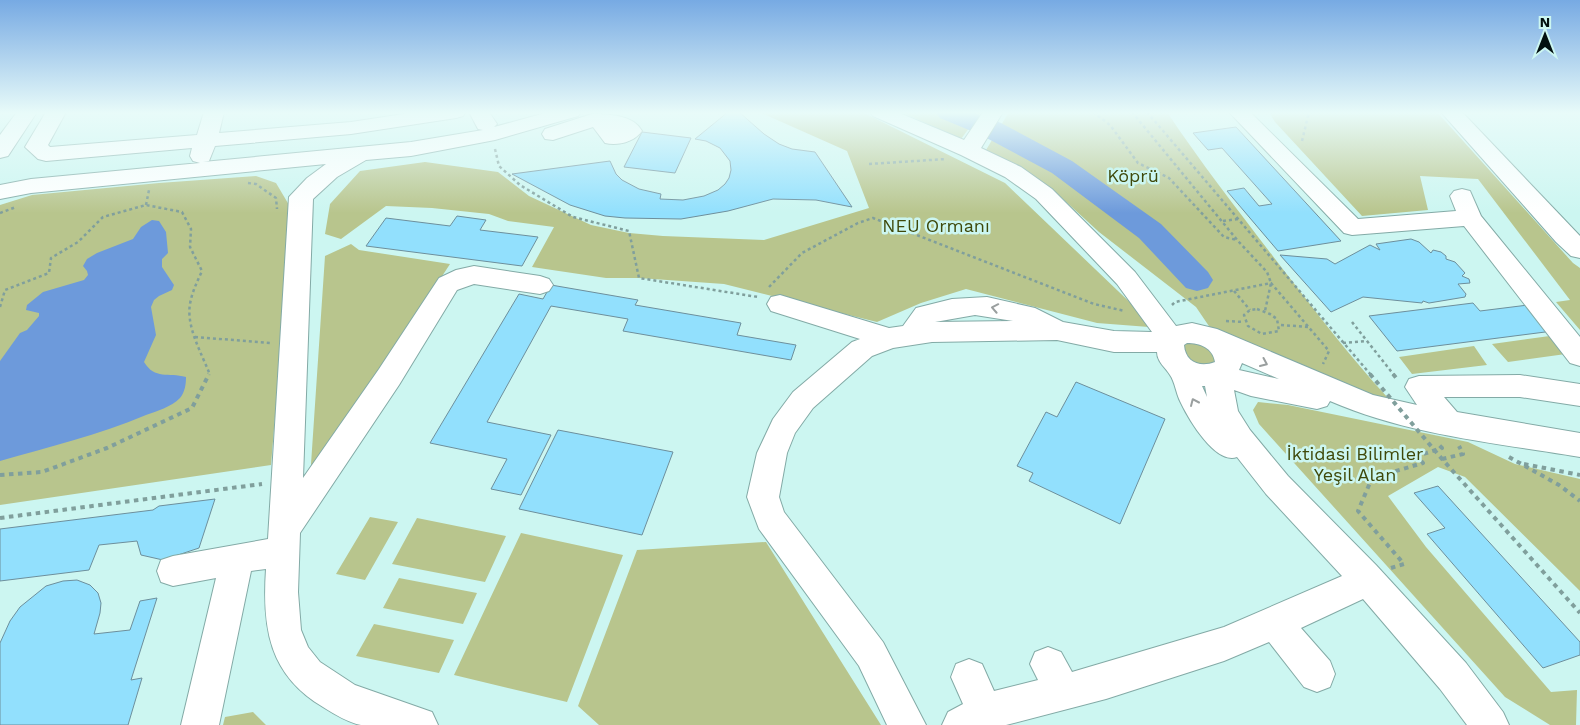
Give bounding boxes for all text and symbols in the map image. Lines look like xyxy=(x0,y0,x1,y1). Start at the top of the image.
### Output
north arrow xyxy=(1520,10,1570,60)
text: N xyxy=(1540,14,1550,30)
park label: Köprü xyxy=(1107,165,1159,186)
park label: NEU Ormanı xyxy=(882,215,990,236)
one-way arrow xyxy=(991,303,1000,313)
one-way arrow xyxy=(1259,357,1268,368)
one-way arrow xyxy=(1189,398,1200,407)
park label: İktidasi Bilimler Yeşil Alan xyxy=(1287,443,1423,485)

